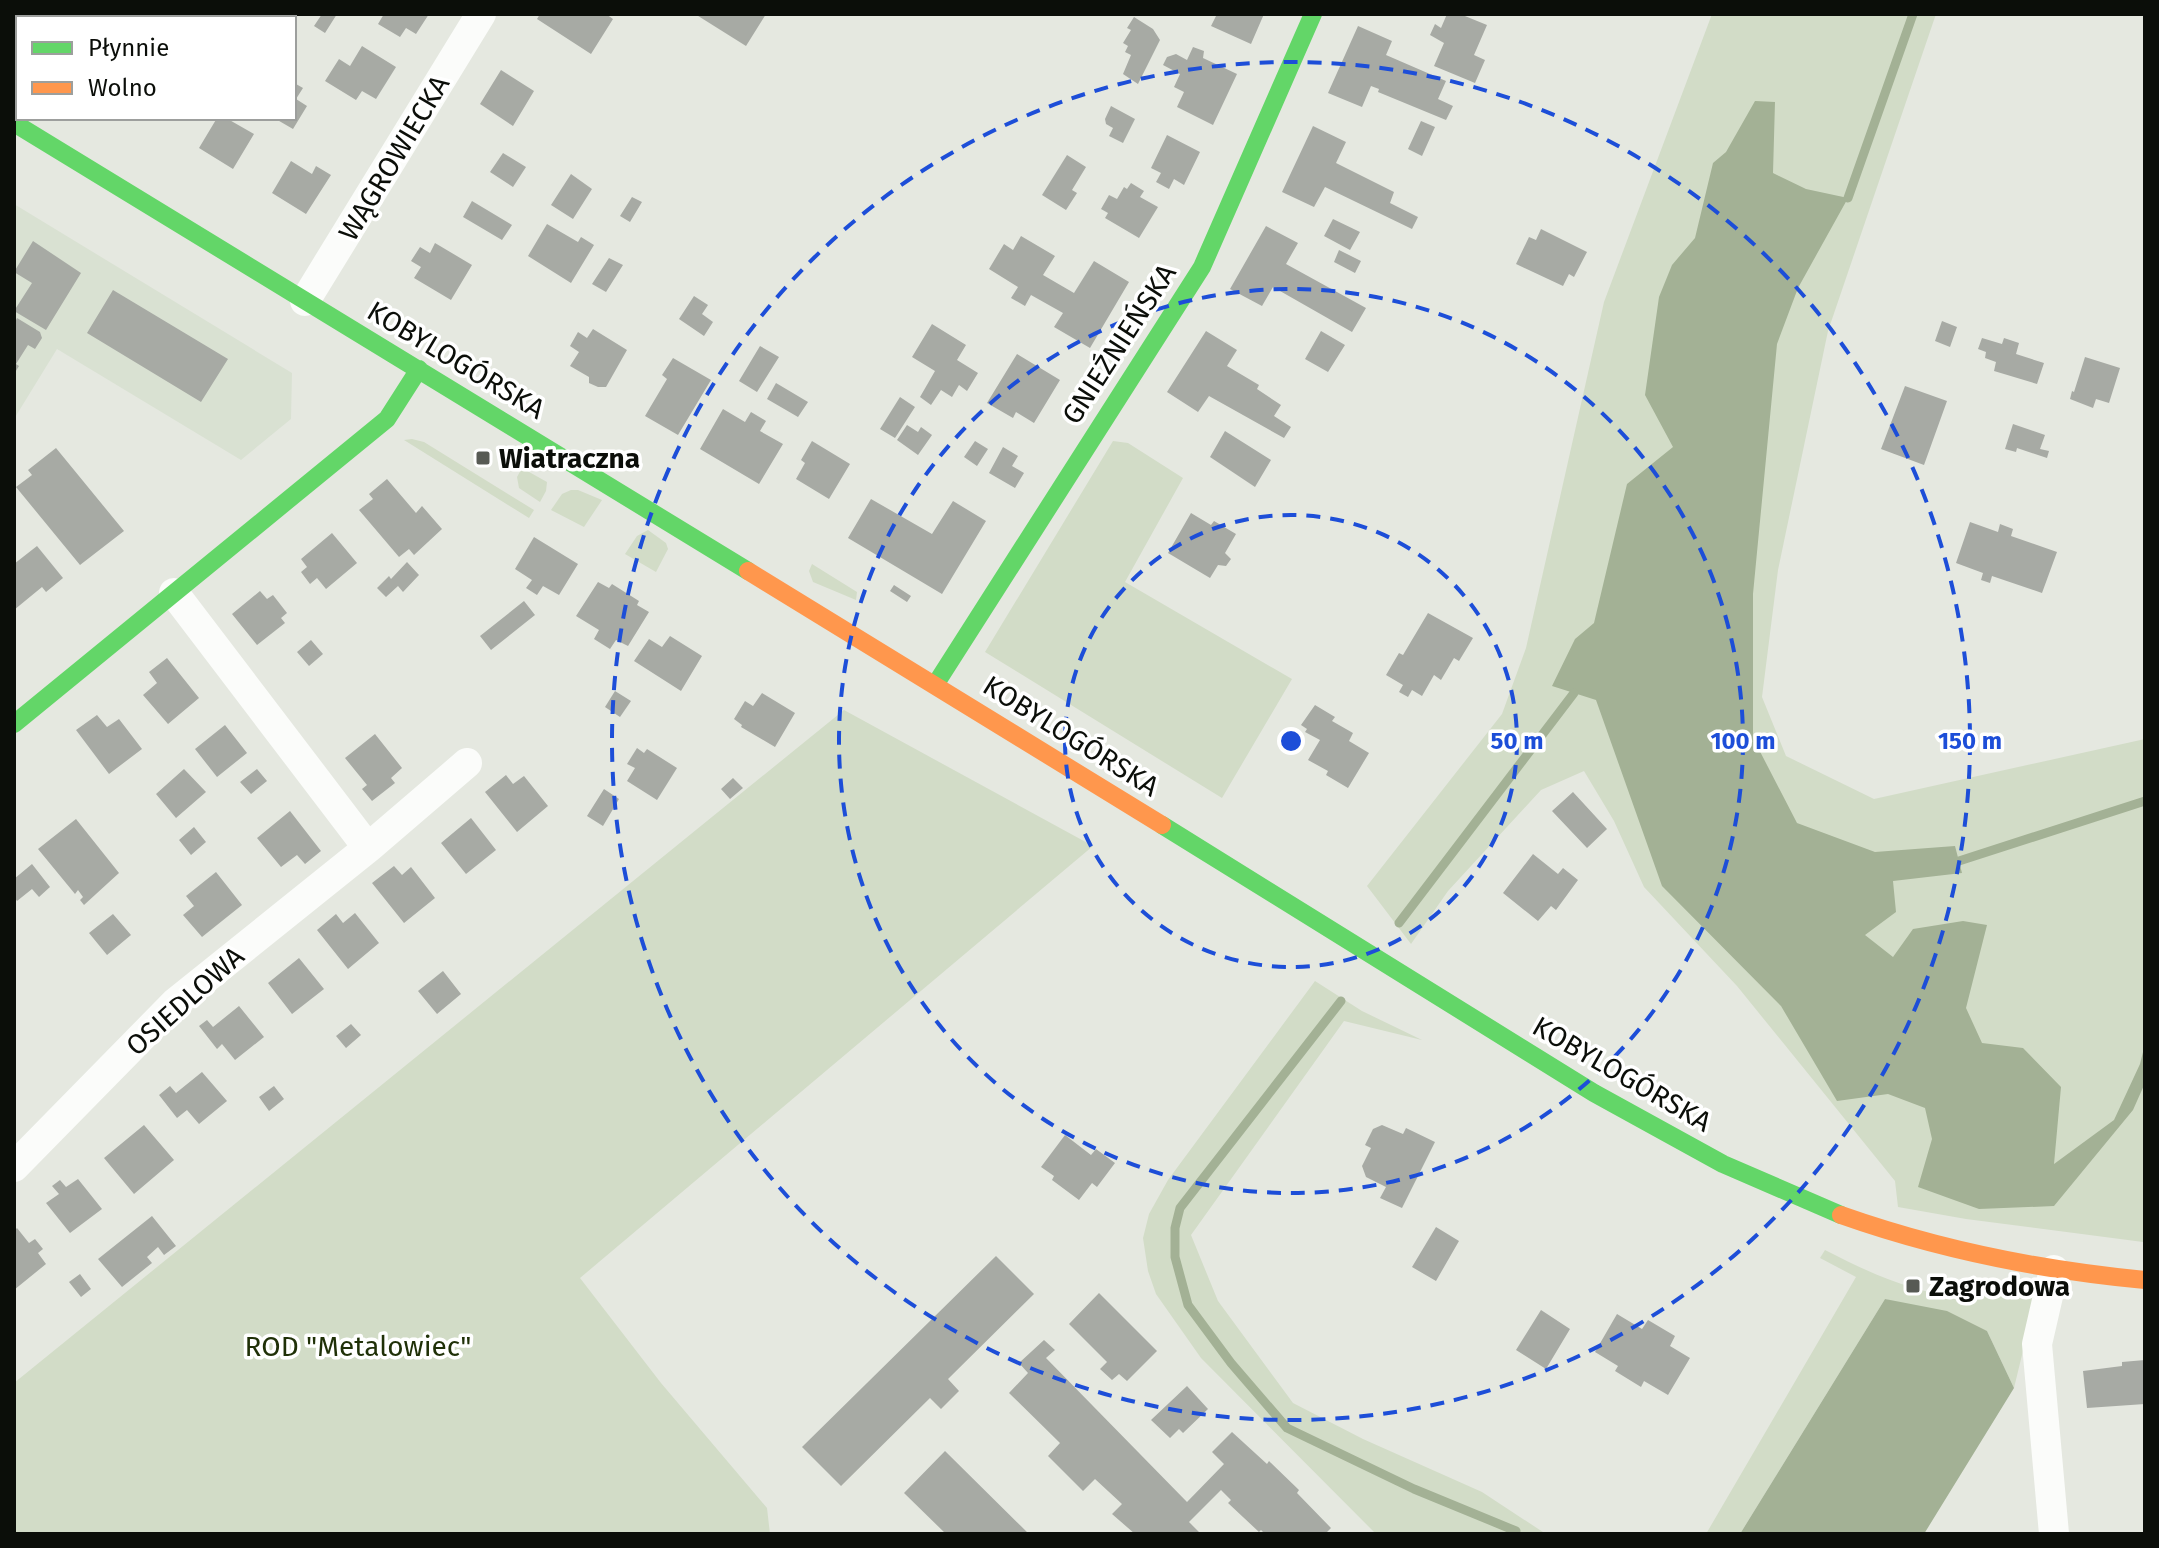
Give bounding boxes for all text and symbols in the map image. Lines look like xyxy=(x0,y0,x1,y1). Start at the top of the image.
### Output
legend xyxy=(16,16,296,120)
text: Płynnie xyxy=(88,34,169,62)
street label: WĄGROWIECKA xyxy=(332,69,456,247)
text: Wolno xyxy=(88,74,157,102)
street label: GNIEŹNIEŃSKA xyxy=(1055,258,1183,430)
street label: KOBYLOGÓRSKA xyxy=(361,294,551,426)
place label: Wiatraczna xyxy=(499,442,640,475)
marker: Wiatraczna xyxy=(474,449,492,467)
street label: KOBYLOGÓRSKA xyxy=(977,669,1165,803)
centre of rings xyxy=(1277,727,1305,755)
text: 50 m xyxy=(1491,727,1543,755)
text: 100 m xyxy=(1710,727,1776,755)
text: 150 m xyxy=(1938,727,2002,755)
street label: OSIEDLOWA xyxy=(119,940,251,1062)
street label: KOBYLOGÓRSKA xyxy=(1527,1009,1717,1139)
place label: Zagrodowa xyxy=(1929,1270,2070,1303)
marker: Zagrodowa xyxy=(1904,1277,1922,1295)
park label: ROD "Metalowiec" xyxy=(245,1330,471,1363)

